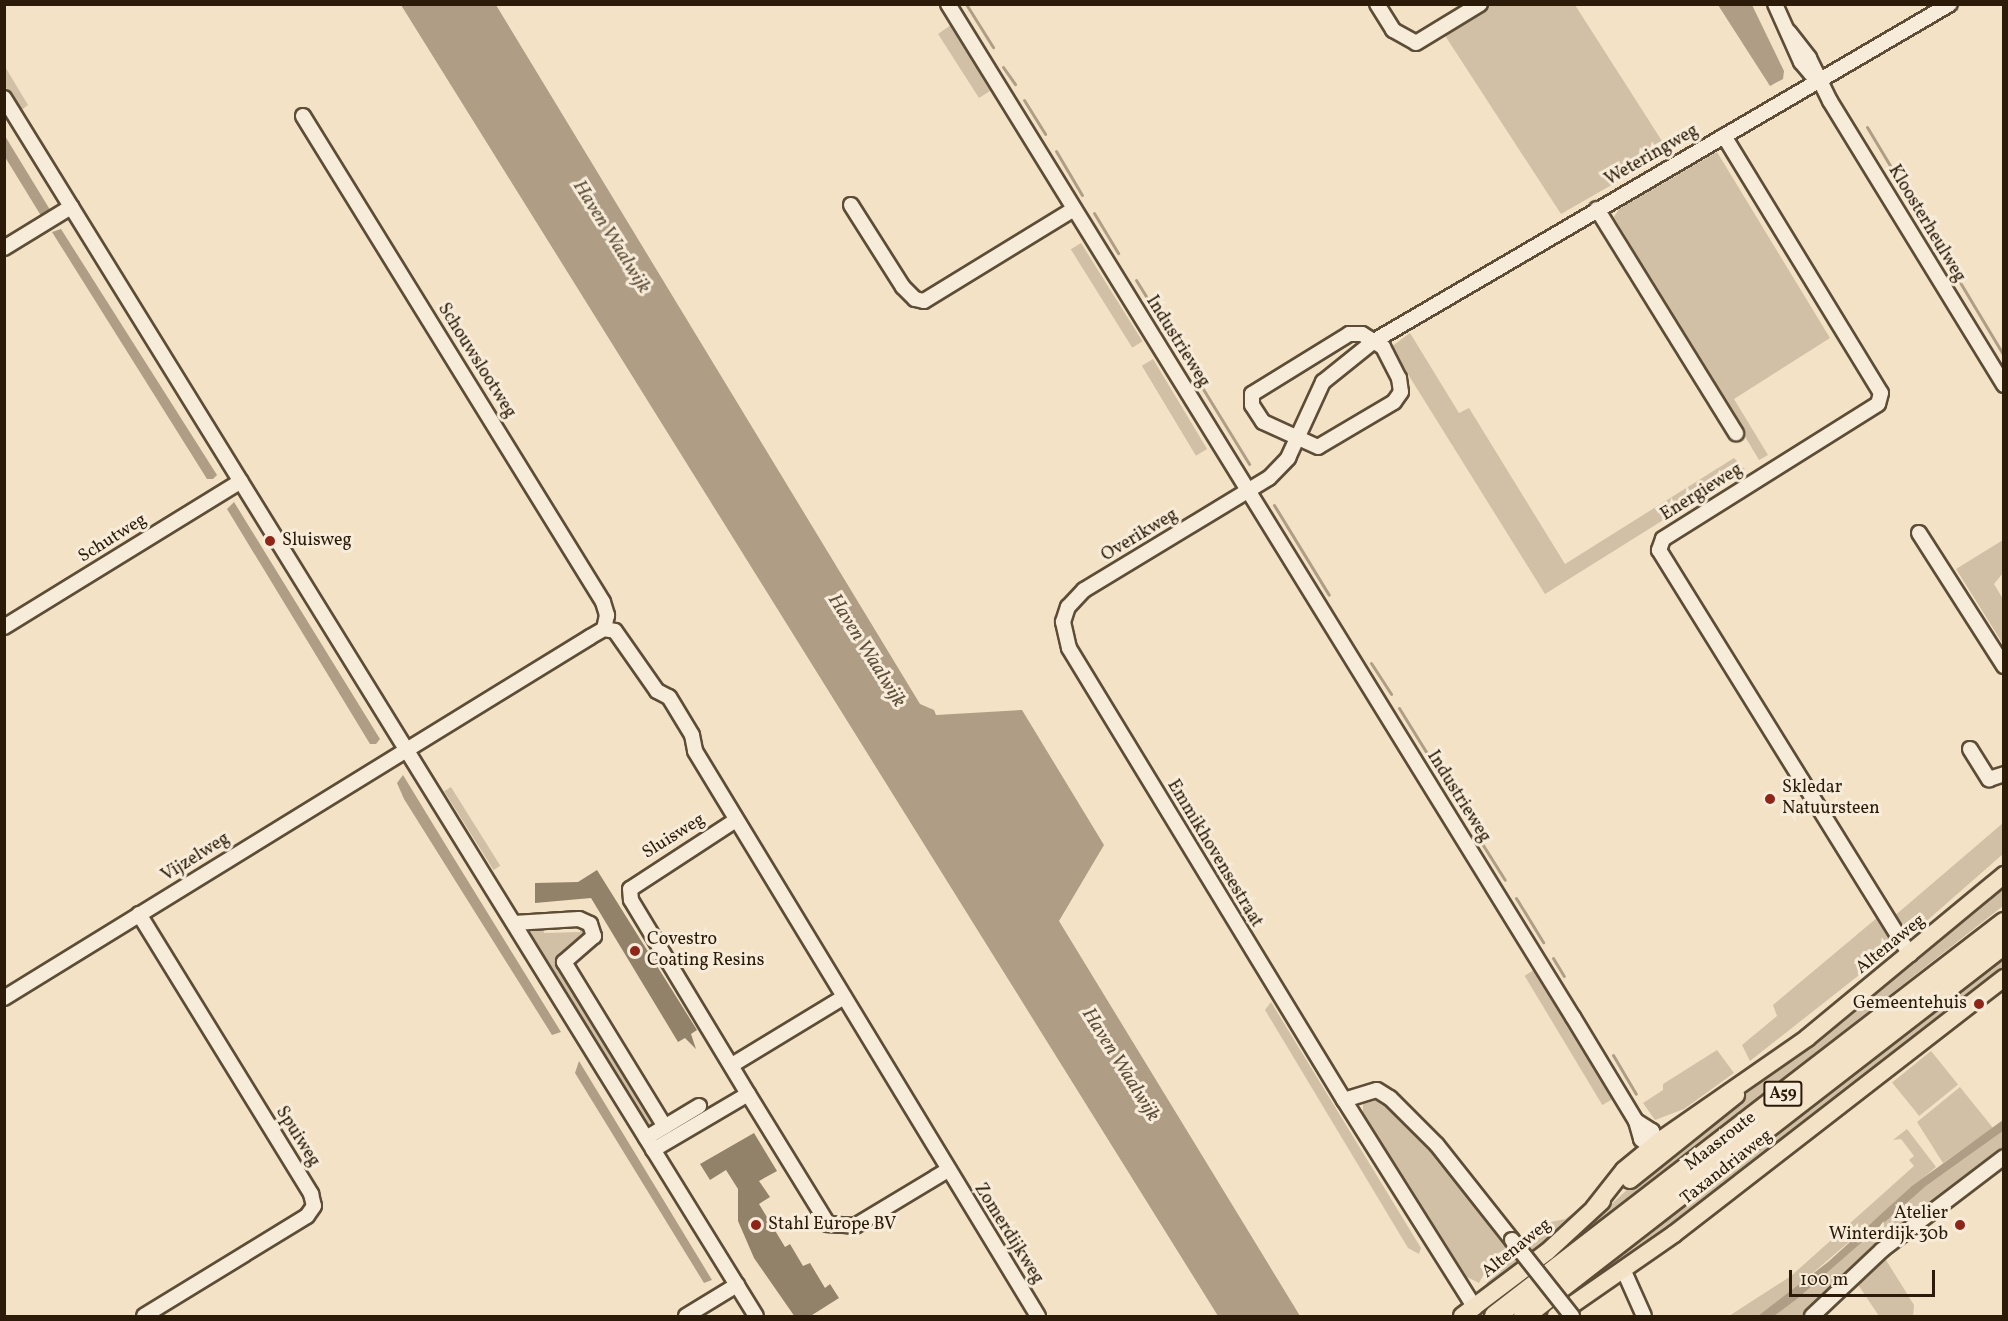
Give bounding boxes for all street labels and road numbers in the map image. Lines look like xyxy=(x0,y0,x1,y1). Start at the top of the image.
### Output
street label: Weteringweg xyxy=(1601,121,1703,191)
street label: Kloosterheulweg xyxy=(1883,161,1969,287)
street label: Industrieweg xyxy=(1140,292,1214,392)
street label: Schouwslootweg xyxy=(432,300,520,422)
street label: Energieweg xyxy=(1657,459,1747,527)
street label: Overikweg xyxy=(1098,505,1182,567)
street label: Schutweg xyxy=(75,510,151,568)
street label: Industrieweg xyxy=(1421,747,1495,847)
street label: Emmikhovensestraat xyxy=(1161,776,1267,932)
street label: Sluisweg xyxy=(639,809,709,865)
street label: Vijzelweg xyxy=(158,829,234,887)
street label: Altenaweg xyxy=(1852,910,1930,980)
road number: A59 xyxy=(1762,1081,1804,1107)
street label: Spuiweg xyxy=(270,1103,324,1171)
street label: Maasroute xyxy=(1681,1108,1761,1176)
street label: Taxandriaweg xyxy=(1677,1126,1777,1210)
street label: Zomerdijkweg xyxy=(968,1180,1048,1288)
street label: Altenaweg xyxy=(1478,1214,1556,1284)

